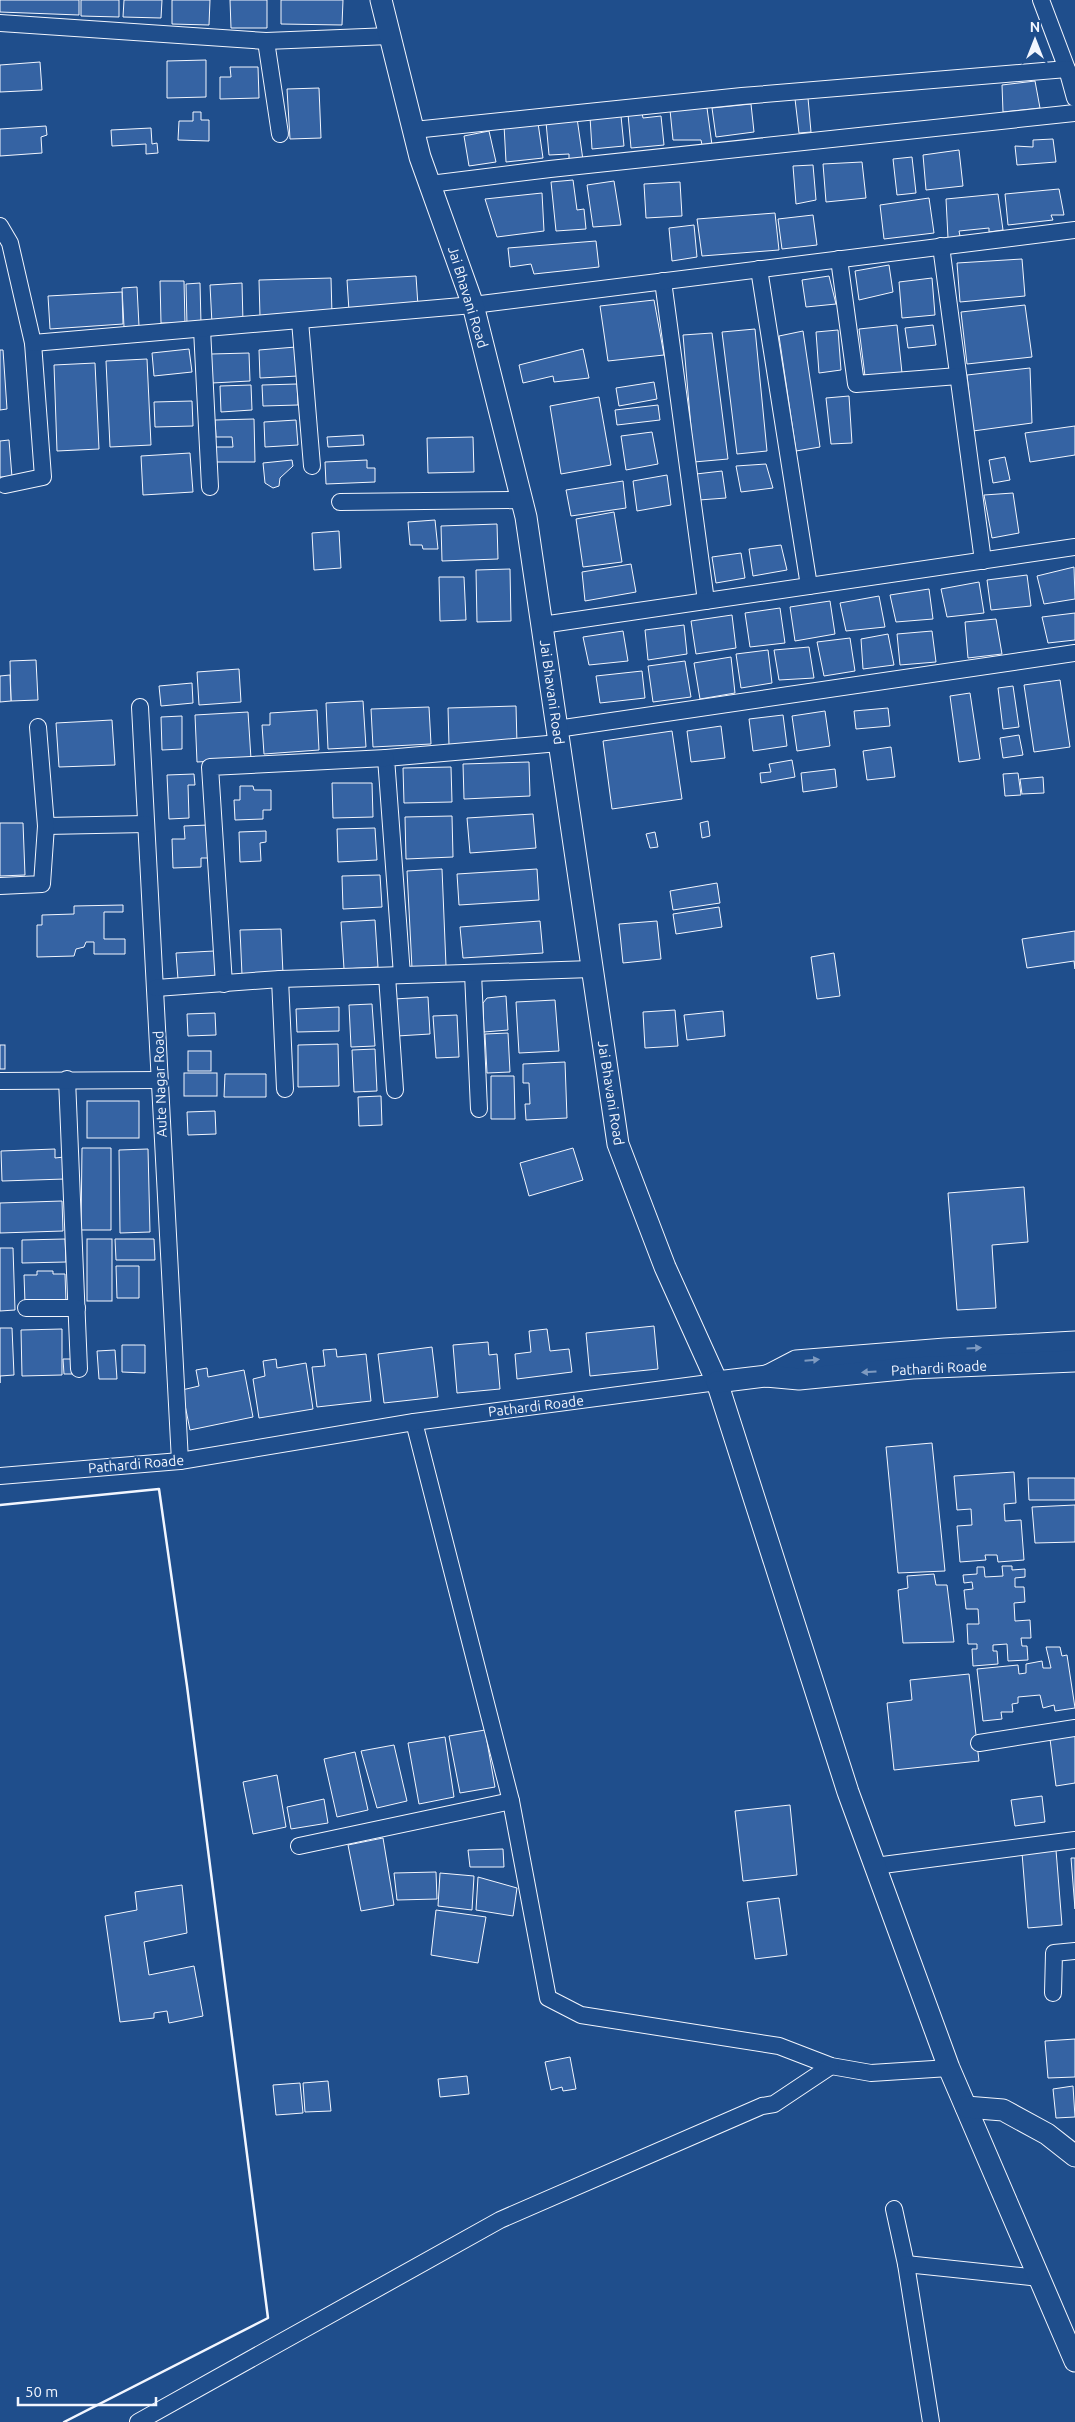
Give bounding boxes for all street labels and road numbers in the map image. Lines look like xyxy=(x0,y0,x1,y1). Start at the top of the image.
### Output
street label: Jai Bhavani Road xyxy=(445,244,491,350)
street label: Jai Bhavani Road xyxy=(537,639,567,745)
street label: Aute Nagar Road xyxy=(150,1030,170,1138)
street label: Jai Bhavani Road xyxy=(595,1040,627,1146)
street label: Pathardi Roade xyxy=(891,1357,987,1379)
street label: Pathardi Roade xyxy=(487,1392,585,1420)
street label: Pathardi Roade xyxy=(87,1452,185,1476)

